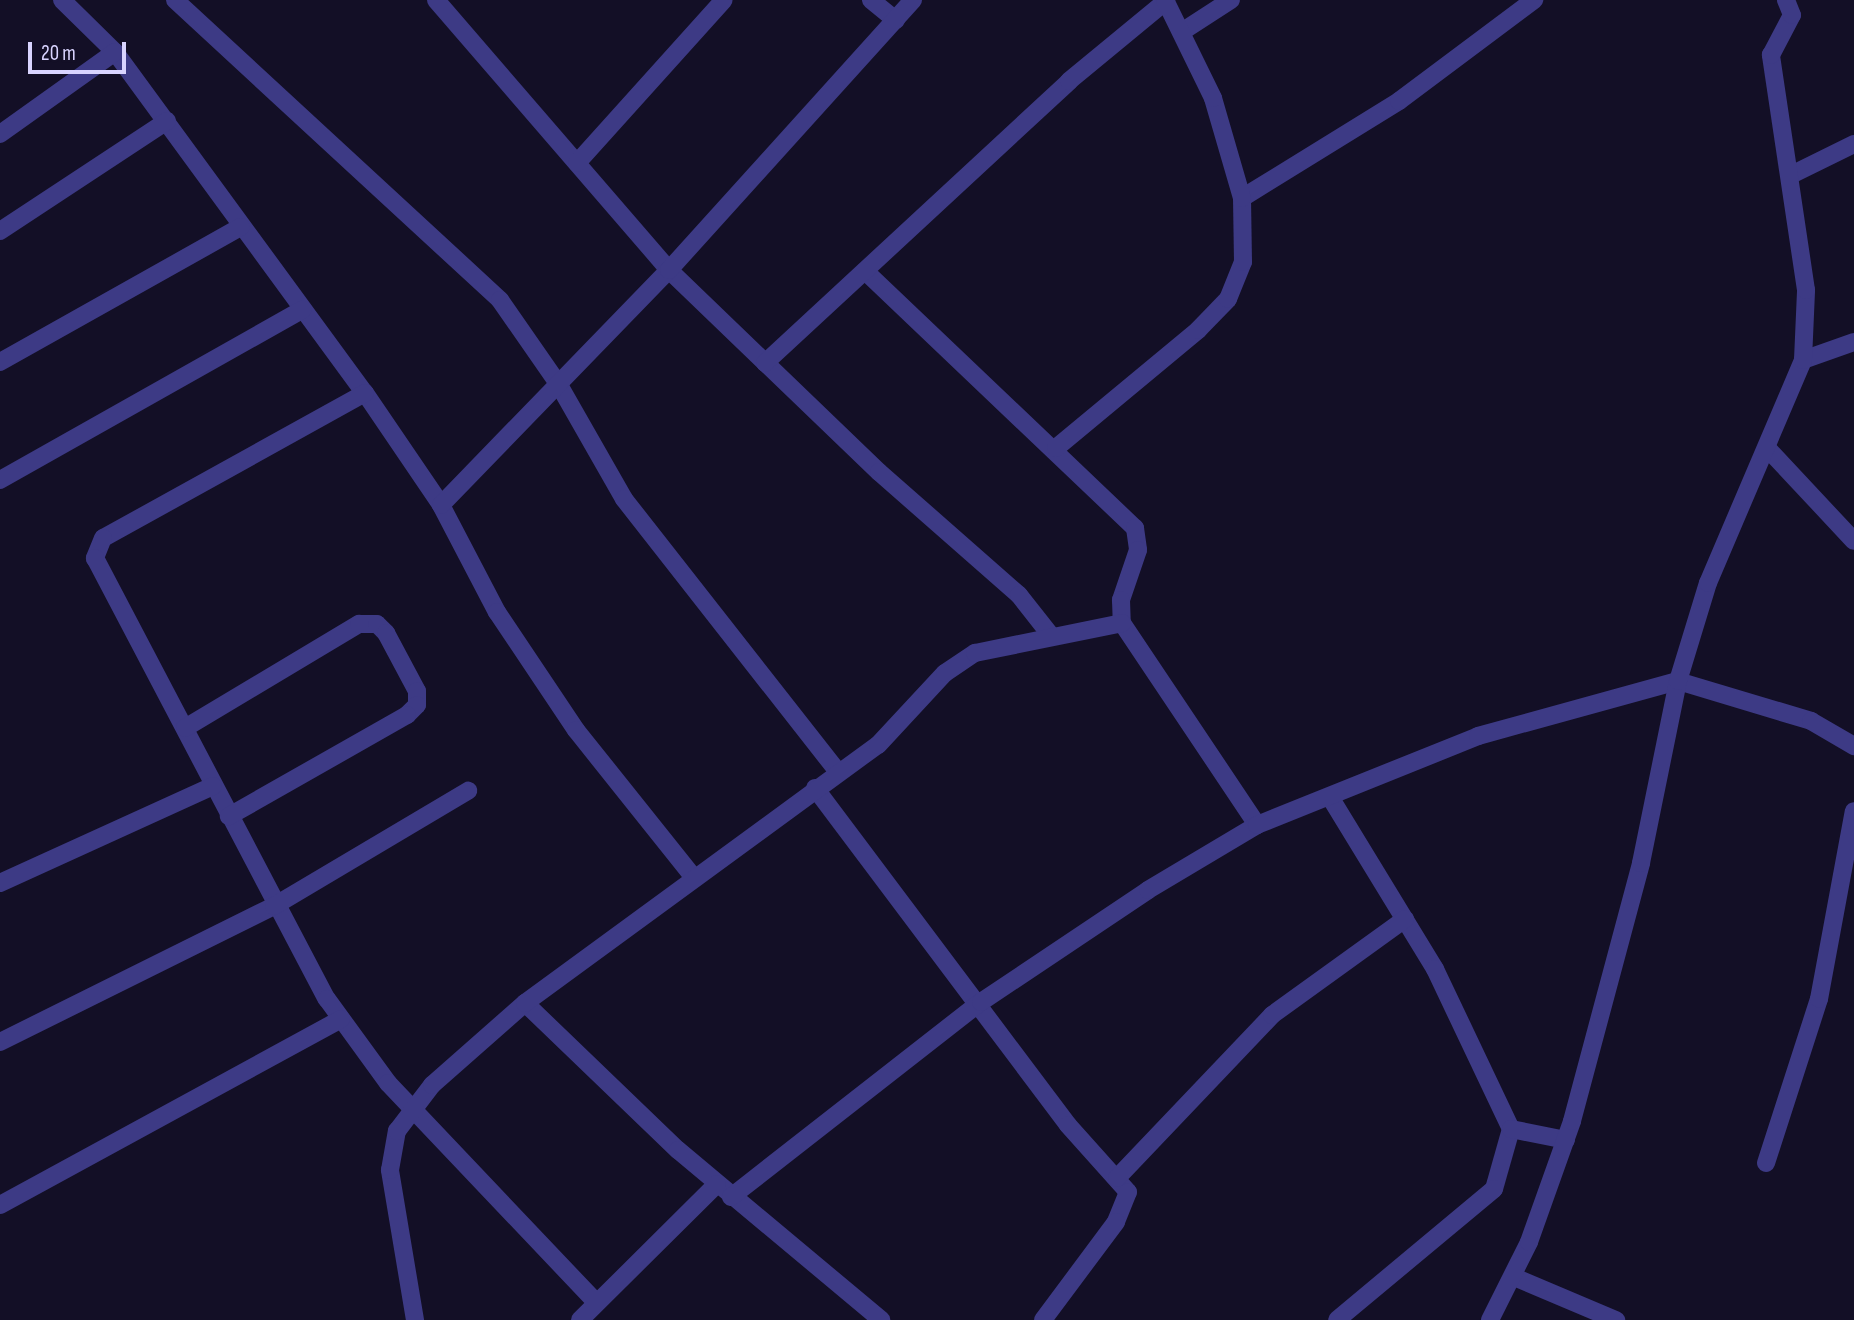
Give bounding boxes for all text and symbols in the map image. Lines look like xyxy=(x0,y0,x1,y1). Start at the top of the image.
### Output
scale bar xyxy=(32,28,130,72)
text: 20 m xyxy=(41,41,76,66)

